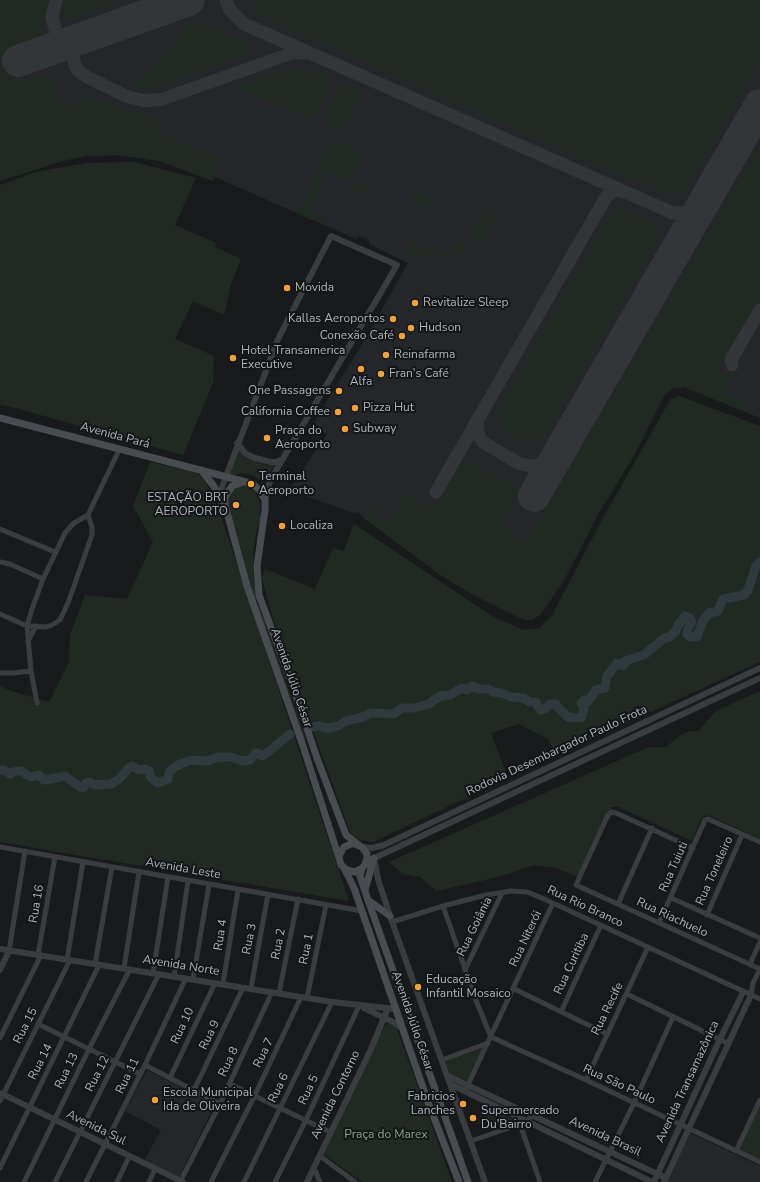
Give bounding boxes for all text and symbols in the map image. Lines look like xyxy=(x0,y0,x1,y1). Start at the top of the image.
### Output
place label: Movida xyxy=(295,281,334,295)
marker: Movida xyxy=(282,283,292,293)
place label: Revitalize Sleep xyxy=(423,296,509,310)
marker: Revitalize Sleep xyxy=(410,298,420,308)
place label: Kallas Aeroportos xyxy=(288,312,385,326)
marker: Kallas Aeroportos xyxy=(388,314,398,324)
place label: Hudson xyxy=(419,321,461,335)
marker: Hudson xyxy=(406,323,416,333)
place label: Conexão Café xyxy=(320,329,394,343)
marker: Conexão Café xyxy=(397,331,407,341)
place label: Hotel Transamerica Executive xyxy=(241,344,345,372)
place label: Reinafarma xyxy=(394,348,455,362)
marker: Reinafarma xyxy=(381,350,391,360)
marker: Hotel Transamerica Executive xyxy=(228,353,238,363)
marker: Alfa xyxy=(356,364,366,374)
place label: Fran's Café xyxy=(389,367,449,381)
marker: Fran's Café xyxy=(376,369,386,379)
place label: Alfa xyxy=(350,375,372,389)
place label: One Passagens xyxy=(248,384,331,398)
marker: One Passagens xyxy=(334,386,344,396)
place label: Pizza Hut xyxy=(363,401,414,415)
marker: Pizza Hut xyxy=(350,403,360,413)
place label: California Coffee xyxy=(241,405,330,419)
marker: California Coffee xyxy=(333,407,343,417)
street label: Avenida Pará xyxy=(79,420,151,452)
place label: Subway xyxy=(353,422,396,436)
place label: Praça do Aeroporto xyxy=(275,424,330,452)
marker: Subway xyxy=(340,424,350,434)
marker: Praça do Aeroporto xyxy=(262,433,272,443)
place label: Terminal Aeroporto xyxy=(259,470,314,498)
marker: Terminal Aeroporto xyxy=(246,479,256,489)
place label: ESTAÇÃO BRT AEROPORTO xyxy=(147,491,228,519)
marker: ESTAÇÃO BRT AEROPORTO xyxy=(231,500,241,510)
place label: Localiza xyxy=(290,519,333,533)
marker: Localiza xyxy=(277,521,287,531)
street label: Avenida Júlio César xyxy=(267,626,315,730)
street label: Rodovia Desembargador Paulo Frota xyxy=(464,703,650,799)
street label: Rua Toneleiro xyxy=(693,834,737,908)
street label: Rua Tuiuti xyxy=(656,840,692,894)
street label: Avenida Leste xyxy=(144,855,222,883)
street label: Rua Rio Branco xyxy=(545,883,625,931)
street label: Rua 16 xyxy=(27,884,47,924)
street label: Rua Goiânia xyxy=(454,895,496,959)
street label: Rua Riachuelo xyxy=(634,895,710,941)
street label: Rua Niterói xyxy=(507,909,545,969)
street label: Rua 4 xyxy=(211,918,231,952)
street label: Rua 3 xyxy=(240,922,260,956)
street label: Rua 2 xyxy=(269,927,289,961)
street label: Rua Curitiba xyxy=(551,931,593,997)
street label: Rua 1 xyxy=(297,932,317,966)
street label: Avenida Norte xyxy=(142,953,220,979)
street label: Avenida Júlio César xyxy=(388,969,436,1073)
place label: Educação Infantil Mosaico xyxy=(426,973,511,1001)
street label: Rua Recife xyxy=(589,980,627,1038)
marker: Educação Infantil Mosaico xyxy=(413,982,423,992)
street label: Rua 10 xyxy=(168,1005,198,1047)
street label: Rua 15 xyxy=(11,1006,41,1046)
street label: Rua 9 xyxy=(197,1018,223,1052)
street label: Avenida Transamazônica xyxy=(653,1019,723,1145)
street label: Rua 7 xyxy=(251,1036,277,1070)
street label: Rua 14 xyxy=(26,1042,56,1082)
street label: Rua 8 xyxy=(216,1045,242,1079)
street label: Avenida Contorno xyxy=(308,1048,364,1142)
street label: Rua 13 xyxy=(52,1050,82,1092)
street label: Rua 12 xyxy=(83,1054,113,1094)
street label: Rua 11 xyxy=(113,1055,143,1097)
street label: Rua São Paulo xyxy=(580,1062,658,1108)
street label: Rua 6 xyxy=(266,1071,292,1105)
street label: Rua 5 xyxy=(296,1073,322,1107)
place label: Escola Municipal Ida de Oliveira xyxy=(163,1086,253,1114)
place label: Fabricios Lanches xyxy=(407,1090,455,1118)
marker: Escola Municipal Ida de Oliveira xyxy=(150,1095,160,1105)
marker: Fabricios Lanches xyxy=(458,1099,468,1109)
place label: Supermercado Du'Bairro xyxy=(481,1104,559,1132)
street label: Avenida Sul xyxy=(64,1107,128,1149)
marker: Supermercado Du'Bairro xyxy=(468,1113,478,1123)
street label: Avenida Brasil xyxy=(567,1114,643,1160)
park label: Praça do Marex xyxy=(344,1128,428,1142)

